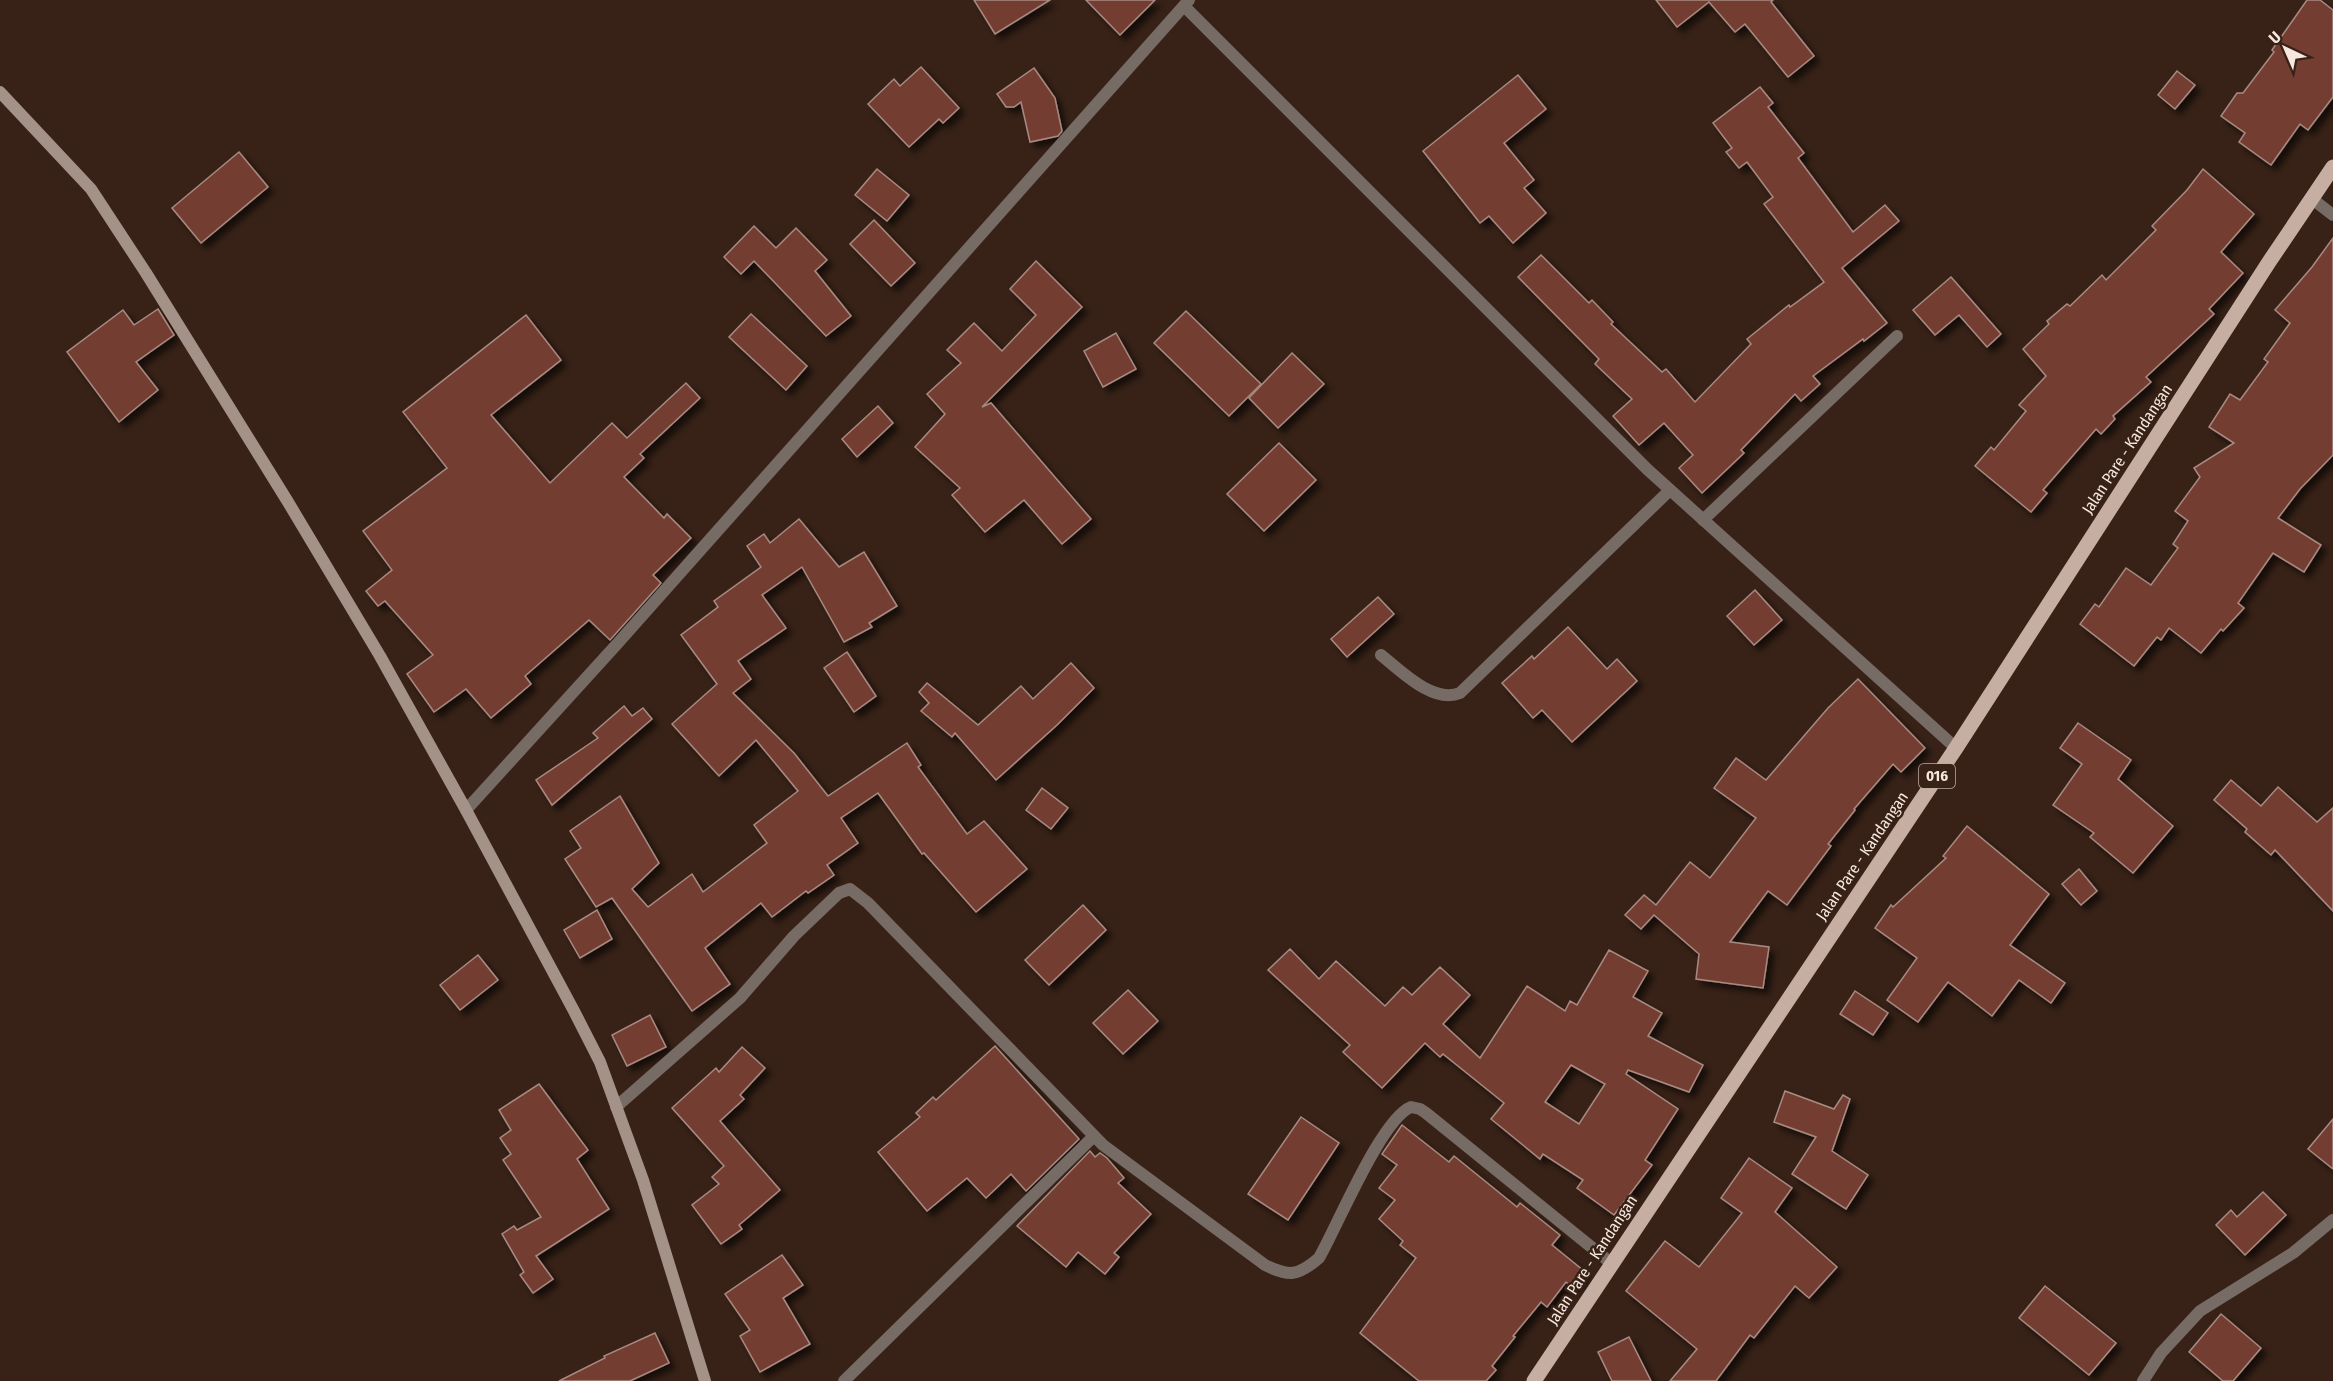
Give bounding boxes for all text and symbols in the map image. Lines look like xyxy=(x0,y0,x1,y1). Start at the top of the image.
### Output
north arrow xyxy=(2255,18,2315,78)
text: U xyxy=(2265,27,2285,48)
street label: Jalan Pare - Kandangan xyxy=(2078,380,2176,518)
road number: 016 xyxy=(1919,764,1955,788)
street label: Jalan Pare - Kandangan xyxy=(1812,788,1912,924)
street label: Jalan Pare - Kandangan xyxy=(1543,1191,1641,1329)

